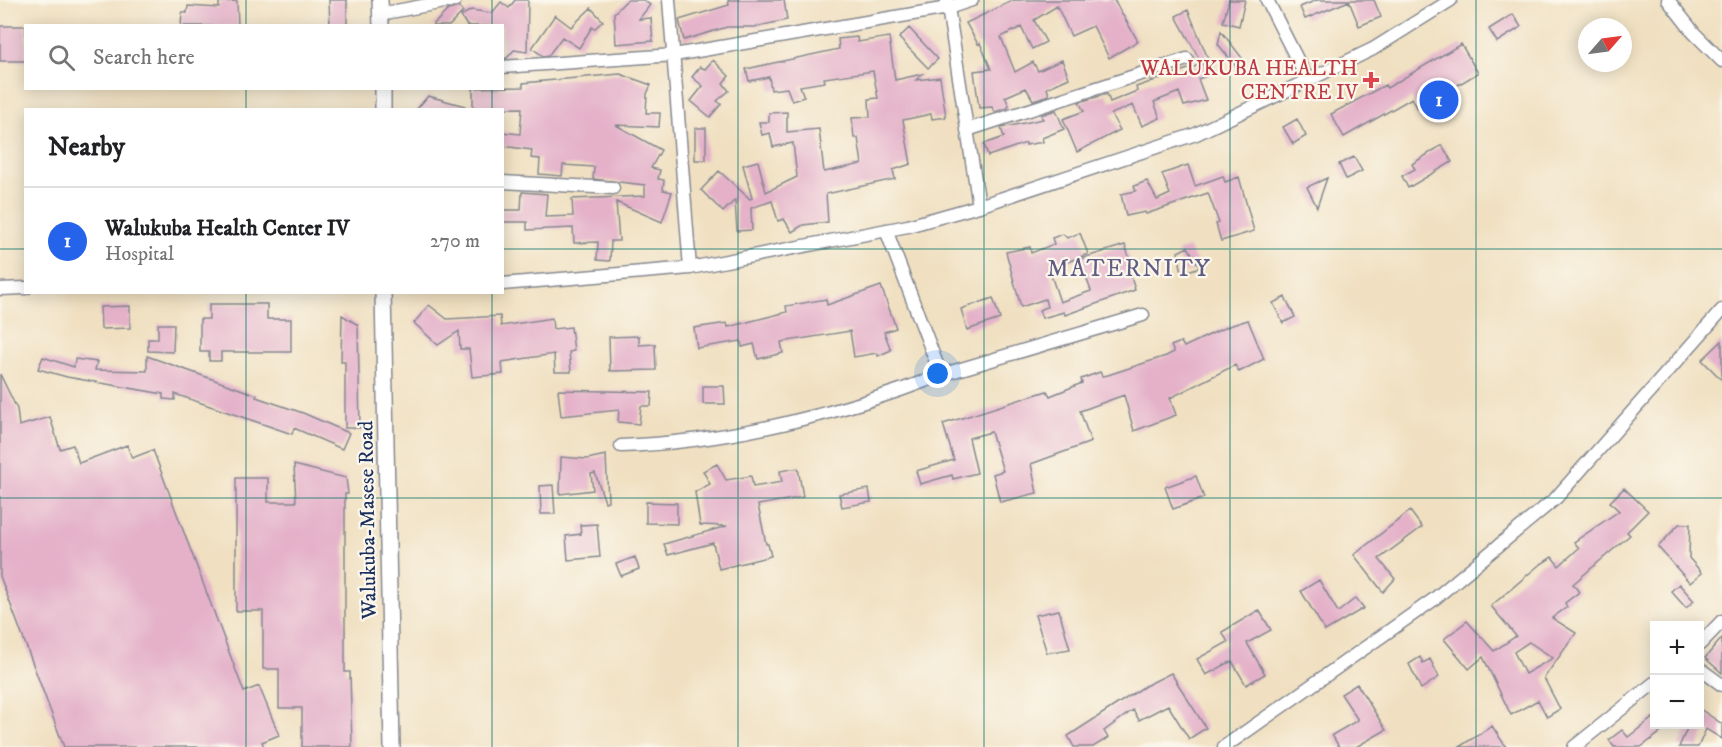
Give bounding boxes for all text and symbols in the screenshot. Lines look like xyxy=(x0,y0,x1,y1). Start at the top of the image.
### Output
north arrow xyxy=(1578,18,1632,72)
search box xyxy=(24,24,504,90)
icon: search xyxy=(45,41,78,74)
text: Search here xyxy=(93,44,195,71)
place label: WALUKUBA HEALTH CENTRE IV xyxy=(1139,56,1359,106)
marker: WALUKUBA HEALTH CENTRE IV xyxy=(1362,71,1380,89)
pin: 1 xyxy=(1420,78,1458,122)
text: Nearby xyxy=(48,131,125,164)
text: Walukuba Health Center IV xyxy=(105,215,350,242)
text: 1 xyxy=(64,229,71,254)
text: 270 m xyxy=(430,229,480,254)
text: Hospital xyxy=(105,242,174,267)
district label: MATERNITY xyxy=(1047,254,1211,284)
your location xyxy=(923,359,952,388)
street label: Walukuba-Masese Road xyxy=(353,420,383,620)
map controls xyxy=(1650,621,1704,729)
button: + xyxy=(1650,621,1704,675)
button: − xyxy=(1650,675,1704,729)

